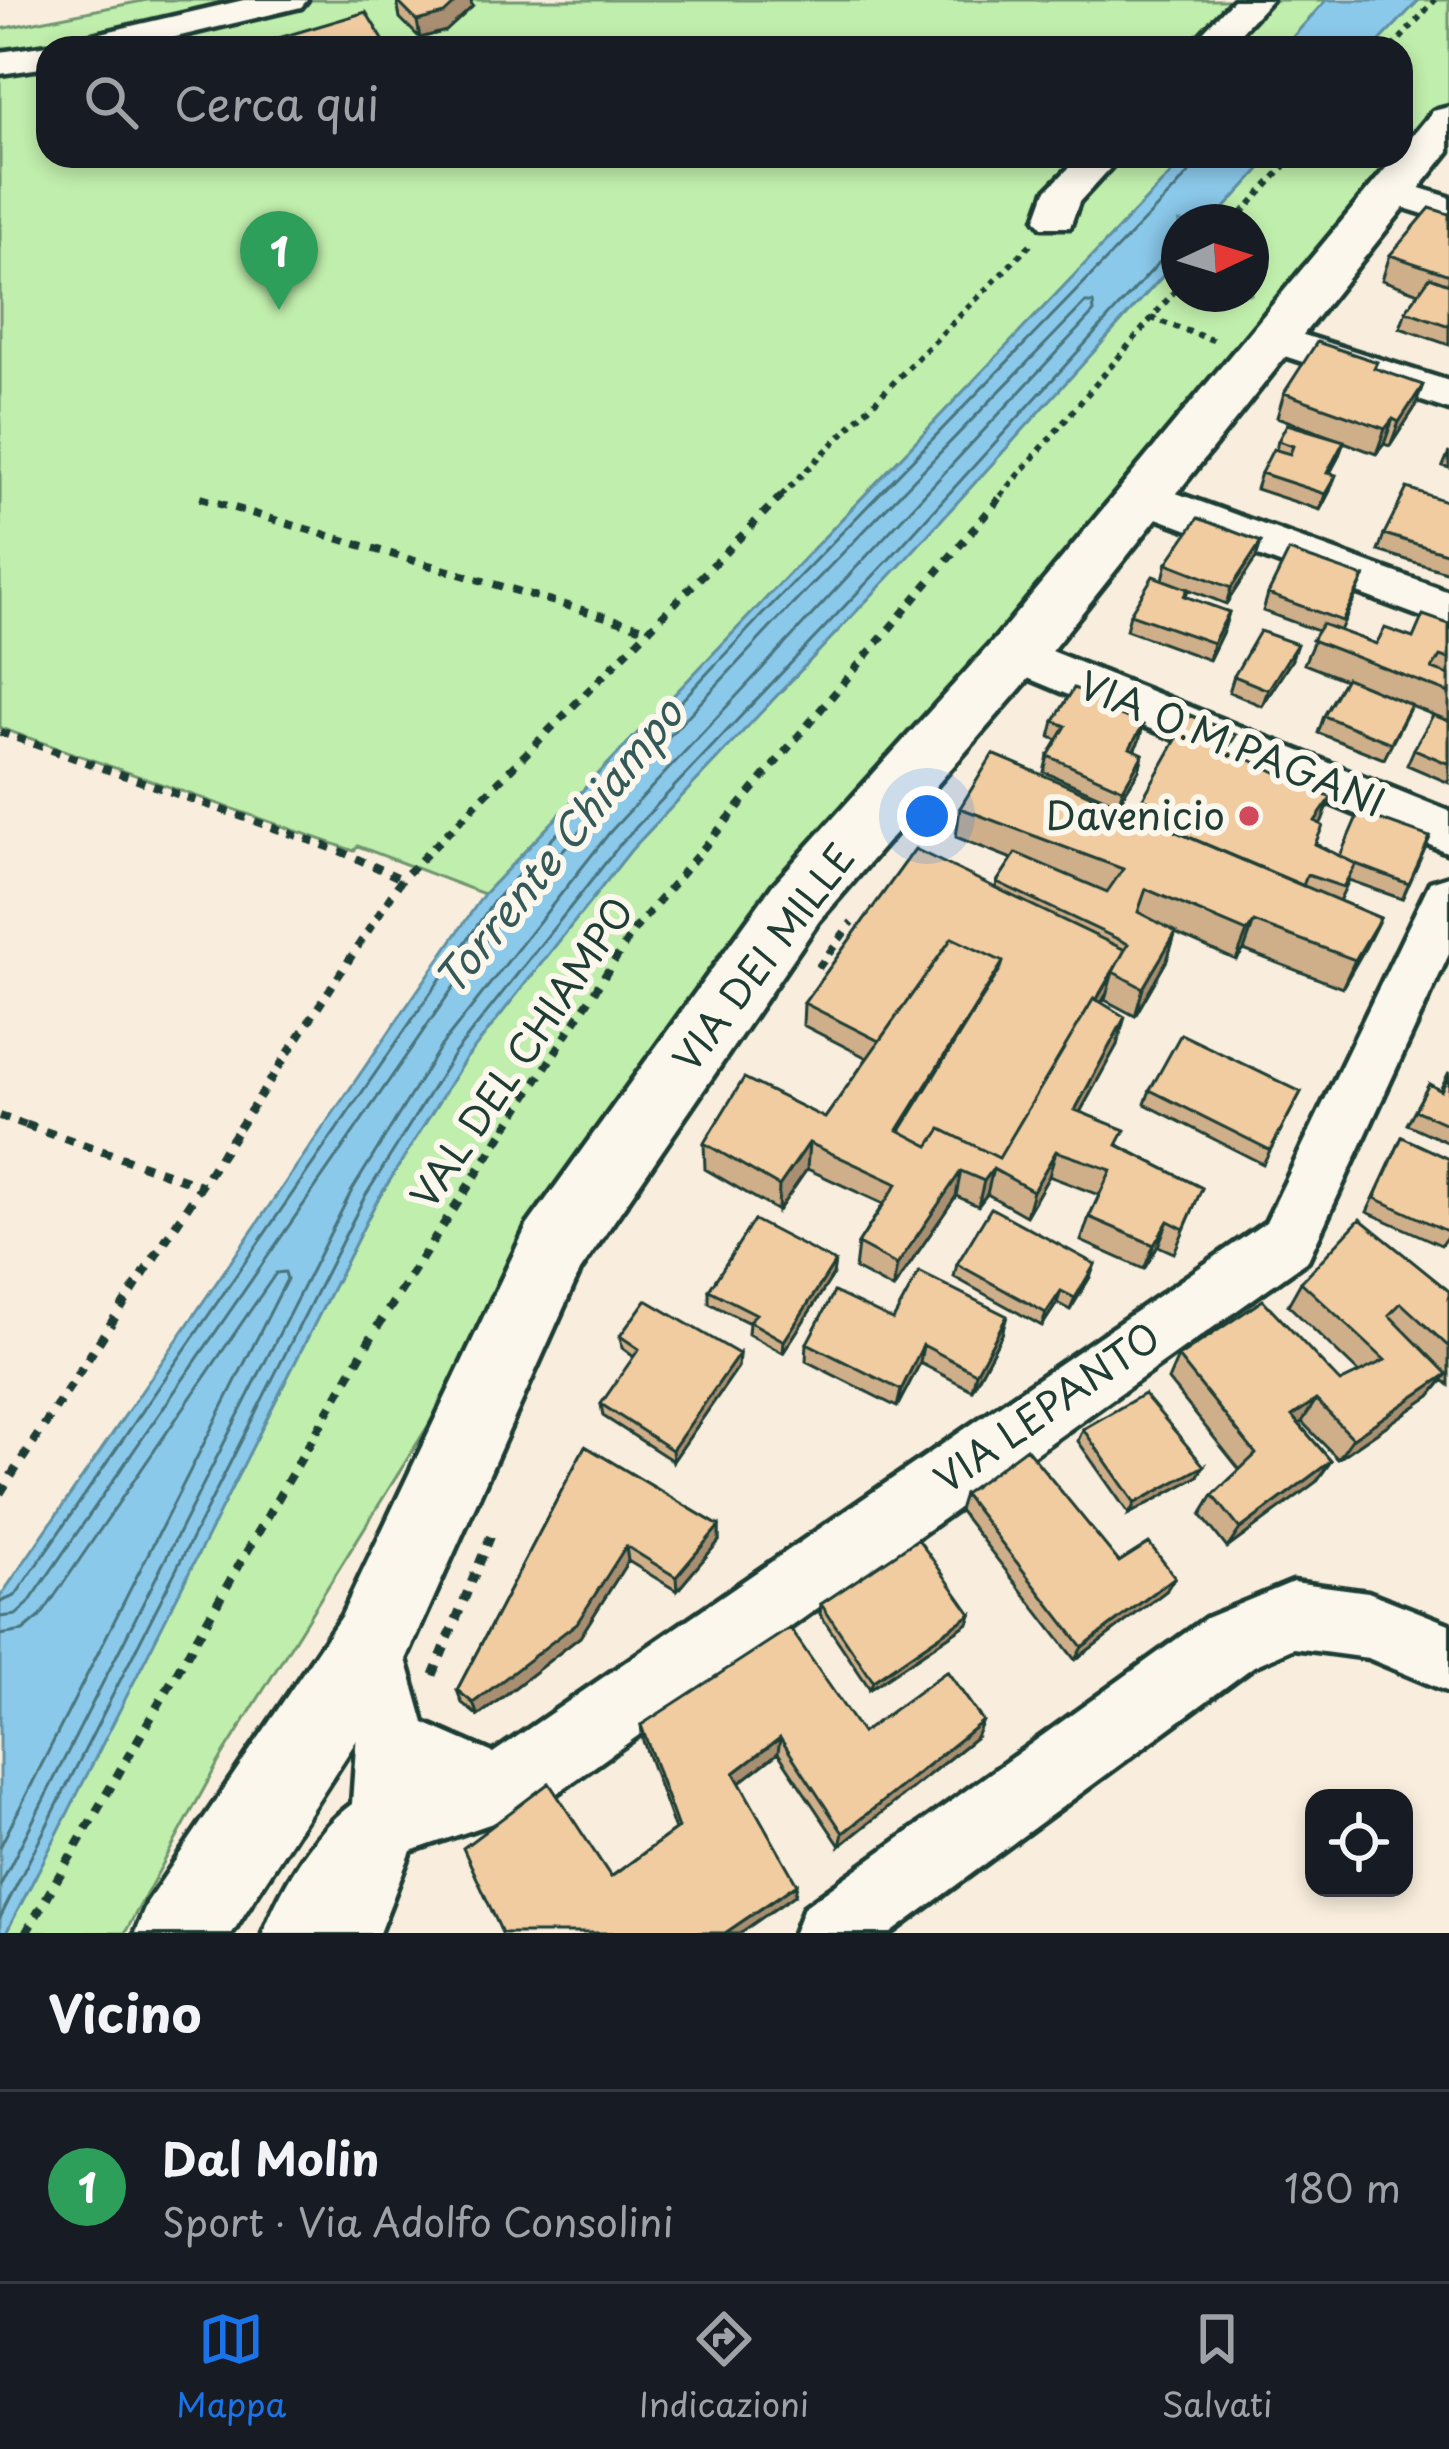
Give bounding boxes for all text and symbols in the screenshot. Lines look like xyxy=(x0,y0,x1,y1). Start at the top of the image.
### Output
search box xyxy=(36,36,1413,168)
text: Cerca qui xyxy=(174,68,379,136)
icon: search xyxy=(78,69,144,135)
north arrow xyxy=(1161,204,1269,312)
pin: 1 xyxy=(240,211,318,310)
street label: VIA O.M.PAGANI xyxy=(1071,653,1395,830)
water label: Torrente Chiampo xyxy=(418,683,697,1007)
place label: Davenicio xyxy=(1046,784,1225,843)
your location xyxy=(897,786,957,846)
marker: Davenicio xyxy=(1236,803,1262,829)
street label: VIA DEI MILLE xyxy=(656,830,868,1083)
street label: VAL DEL CHIAMPO xyxy=(394,884,646,1219)
street label: VIA LEPANTO xyxy=(921,1306,1171,1506)
map controls xyxy=(1305,1789,1413,1897)
button: locate xyxy=(1305,1789,1413,1897)
text: Vicino xyxy=(48,1973,201,2050)
text: Dal Molin xyxy=(162,2123,379,2191)
text: 1 xyxy=(78,2157,96,2216)
text: 180 m xyxy=(1284,2157,1401,2216)
text: Sport · Via Adolfo Consolini xyxy=(162,2191,674,2250)
tab: Mappa xyxy=(176,2306,286,2428)
tab: Indicazioni xyxy=(639,2306,809,2428)
tab: Salvati xyxy=(1162,2306,1273,2428)

